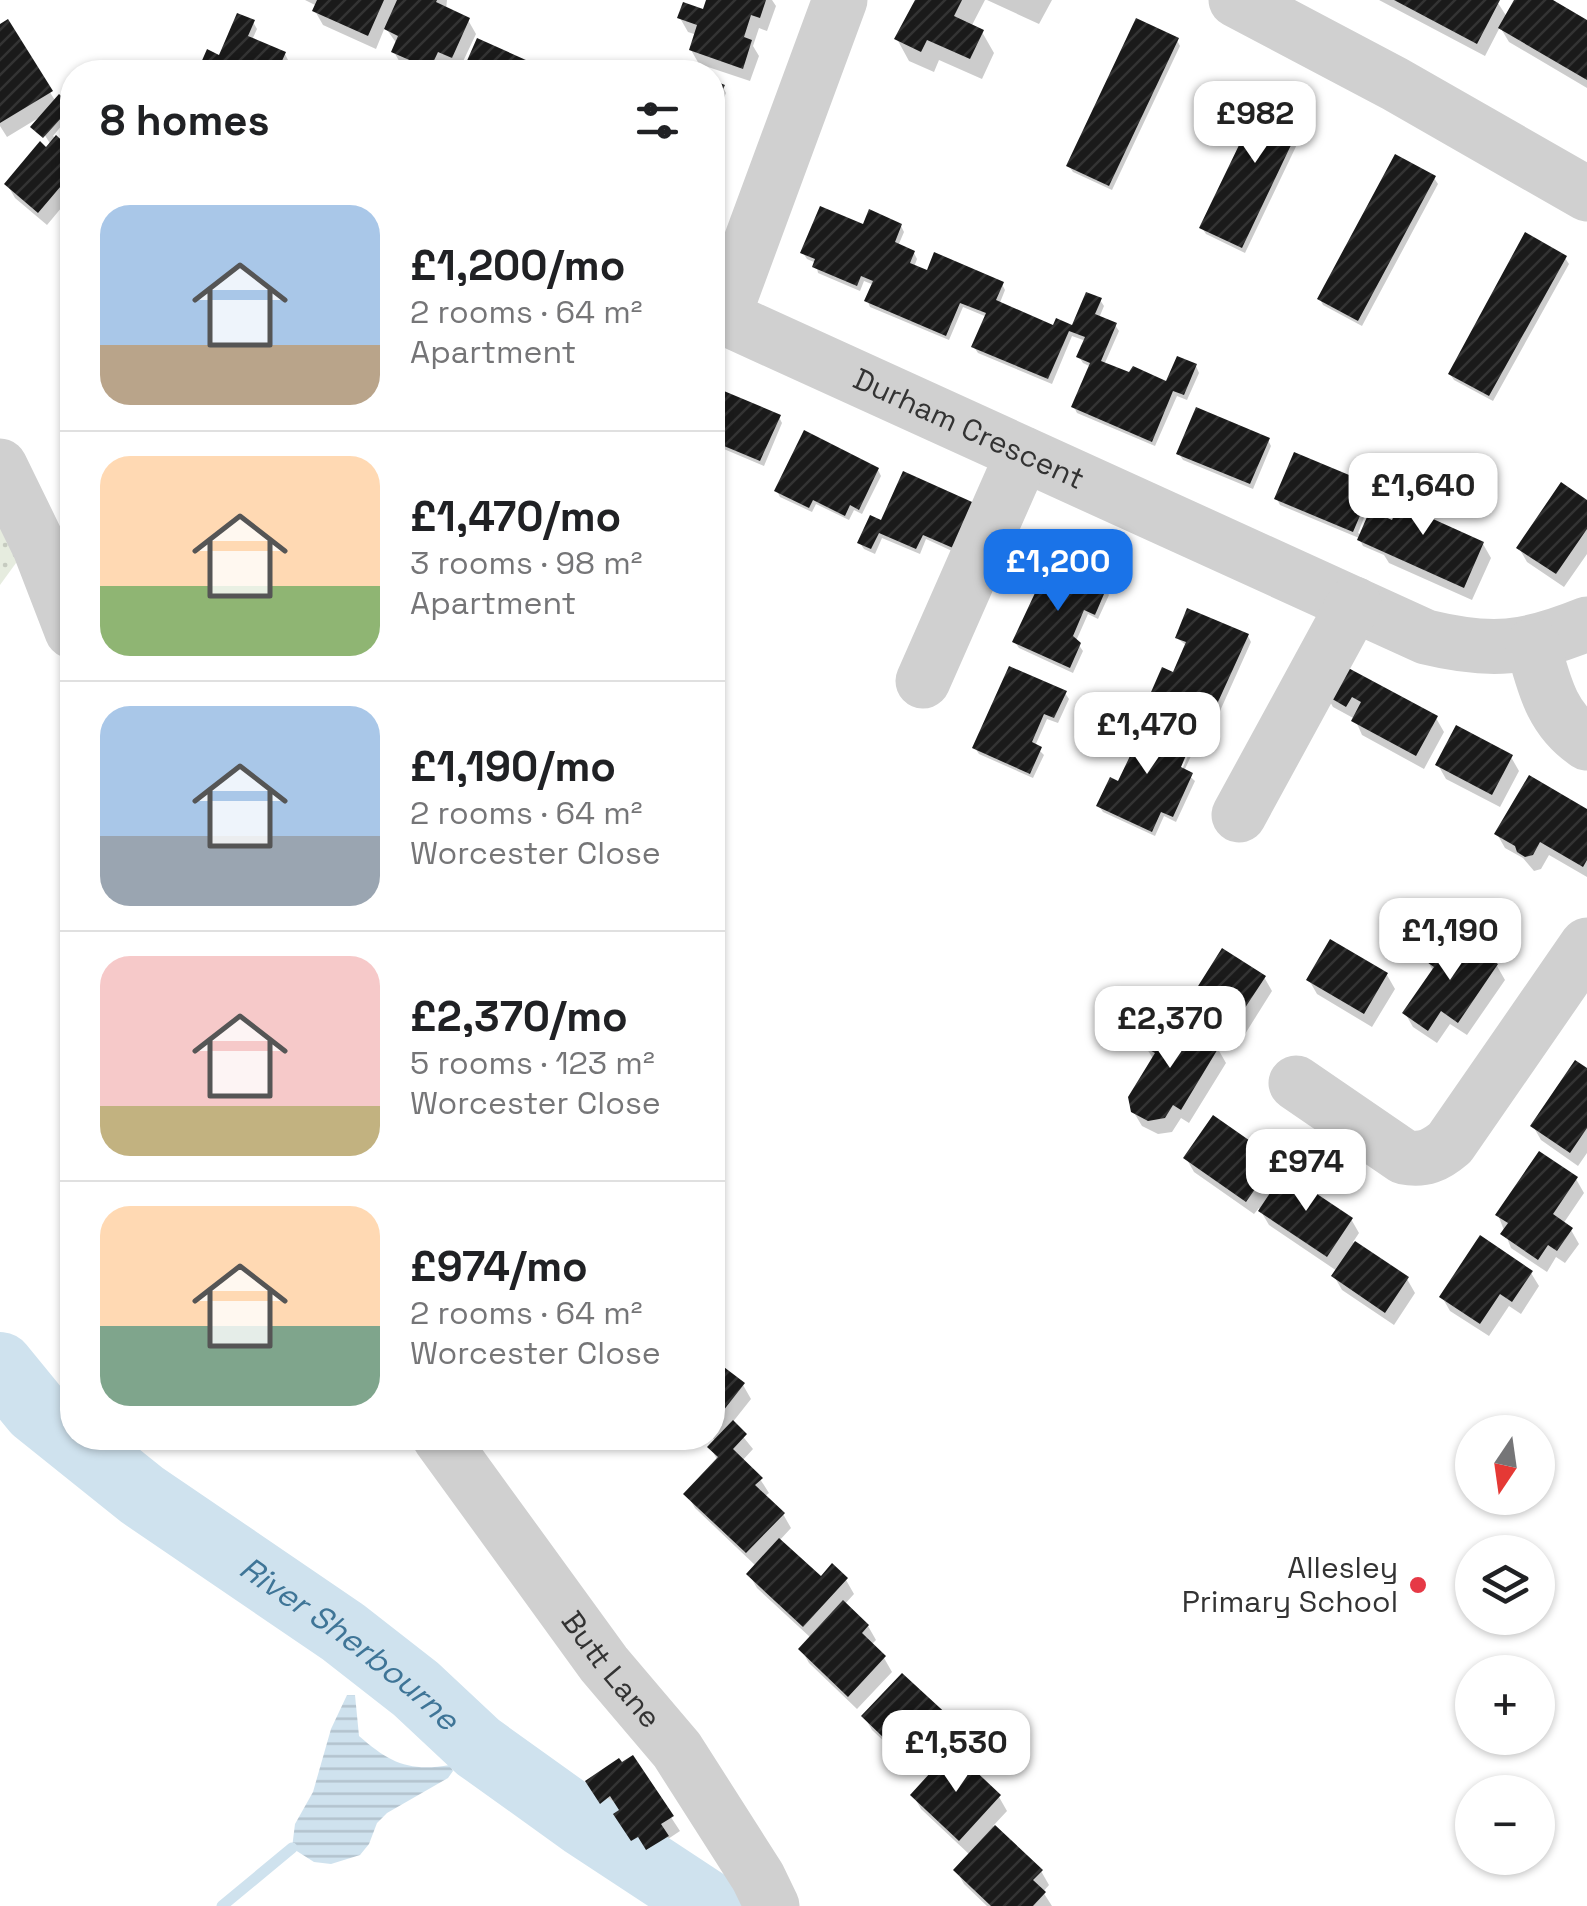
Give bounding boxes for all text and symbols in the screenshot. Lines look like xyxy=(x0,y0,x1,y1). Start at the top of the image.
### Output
pin: £982 xyxy=(1196,81,1314,166)
icon: filters xyxy=(630,93,685,148)
text: £982 xyxy=(1216,93,1294,133)
text: 8 homes xyxy=(100,94,270,147)
text: £1,200/mo xyxy=(410,239,625,292)
icon: home xyxy=(180,245,300,365)
text: 2 rooms · 64 m² xyxy=(410,292,642,332)
text: Apartment xyxy=(410,332,576,372)
street label: Durham Crescent xyxy=(847,359,1091,498)
pin: £1,640 xyxy=(1342,453,1504,538)
text: £1,640 xyxy=(1371,465,1475,505)
text: £1,470/mo xyxy=(410,490,621,543)
icon: home xyxy=(180,496,300,616)
pin: £1,200 xyxy=(977,529,1139,614)
text: £1,200 xyxy=(1006,541,1110,581)
text: 3 rooms · 98 m² xyxy=(410,543,642,583)
text: Apartment xyxy=(410,583,576,623)
pin: £1,470 xyxy=(1066,692,1228,777)
text: £1,470 xyxy=(1096,704,1198,744)
text: £1,190/mo xyxy=(410,740,616,793)
icon: home xyxy=(180,746,300,866)
text: 2 rooms · 64 m² xyxy=(410,793,642,833)
text: Worcester Close xyxy=(410,833,661,873)
pin: £1,190 xyxy=(1369,898,1531,983)
text: £1,190 xyxy=(1401,910,1499,950)
pin: £2,370 xyxy=(1089,986,1251,1071)
text: £2,370/mo xyxy=(410,990,628,1043)
icon: home xyxy=(180,996,300,1116)
text: £2,370 xyxy=(1117,998,1223,1038)
text: 5 rooms · 123 m² xyxy=(410,1043,655,1083)
text: Worcester Close xyxy=(410,1083,661,1123)
pin: £974 xyxy=(1247,1129,1365,1214)
text: £974 xyxy=(1268,1141,1344,1181)
text: £974/mo xyxy=(410,1240,588,1293)
icon: home xyxy=(180,1246,300,1366)
text: 2 rooms · 64 m² xyxy=(410,1293,642,1333)
text: Worcester Close xyxy=(410,1333,661,1373)
north arrow xyxy=(1455,1415,1555,1515)
map controls xyxy=(1455,1415,1555,1875)
button: layers xyxy=(1455,1535,1555,1635)
water label: River Sherbourne xyxy=(232,1548,468,1740)
place label: Allesley Primary School xyxy=(1182,1548,1398,1621)
marker: Allesley Primary School xyxy=(1407,1574,1429,1596)
street label: Butt Lane xyxy=(553,1603,670,1736)
button: + xyxy=(1455,1655,1555,1755)
pin: £1,530 xyxy=(875,1710,1037,1795)
text: £1,530 xyxy=(904,1722,1008,1762)
button: − xyxy=(1455,1775,1555,1875)

